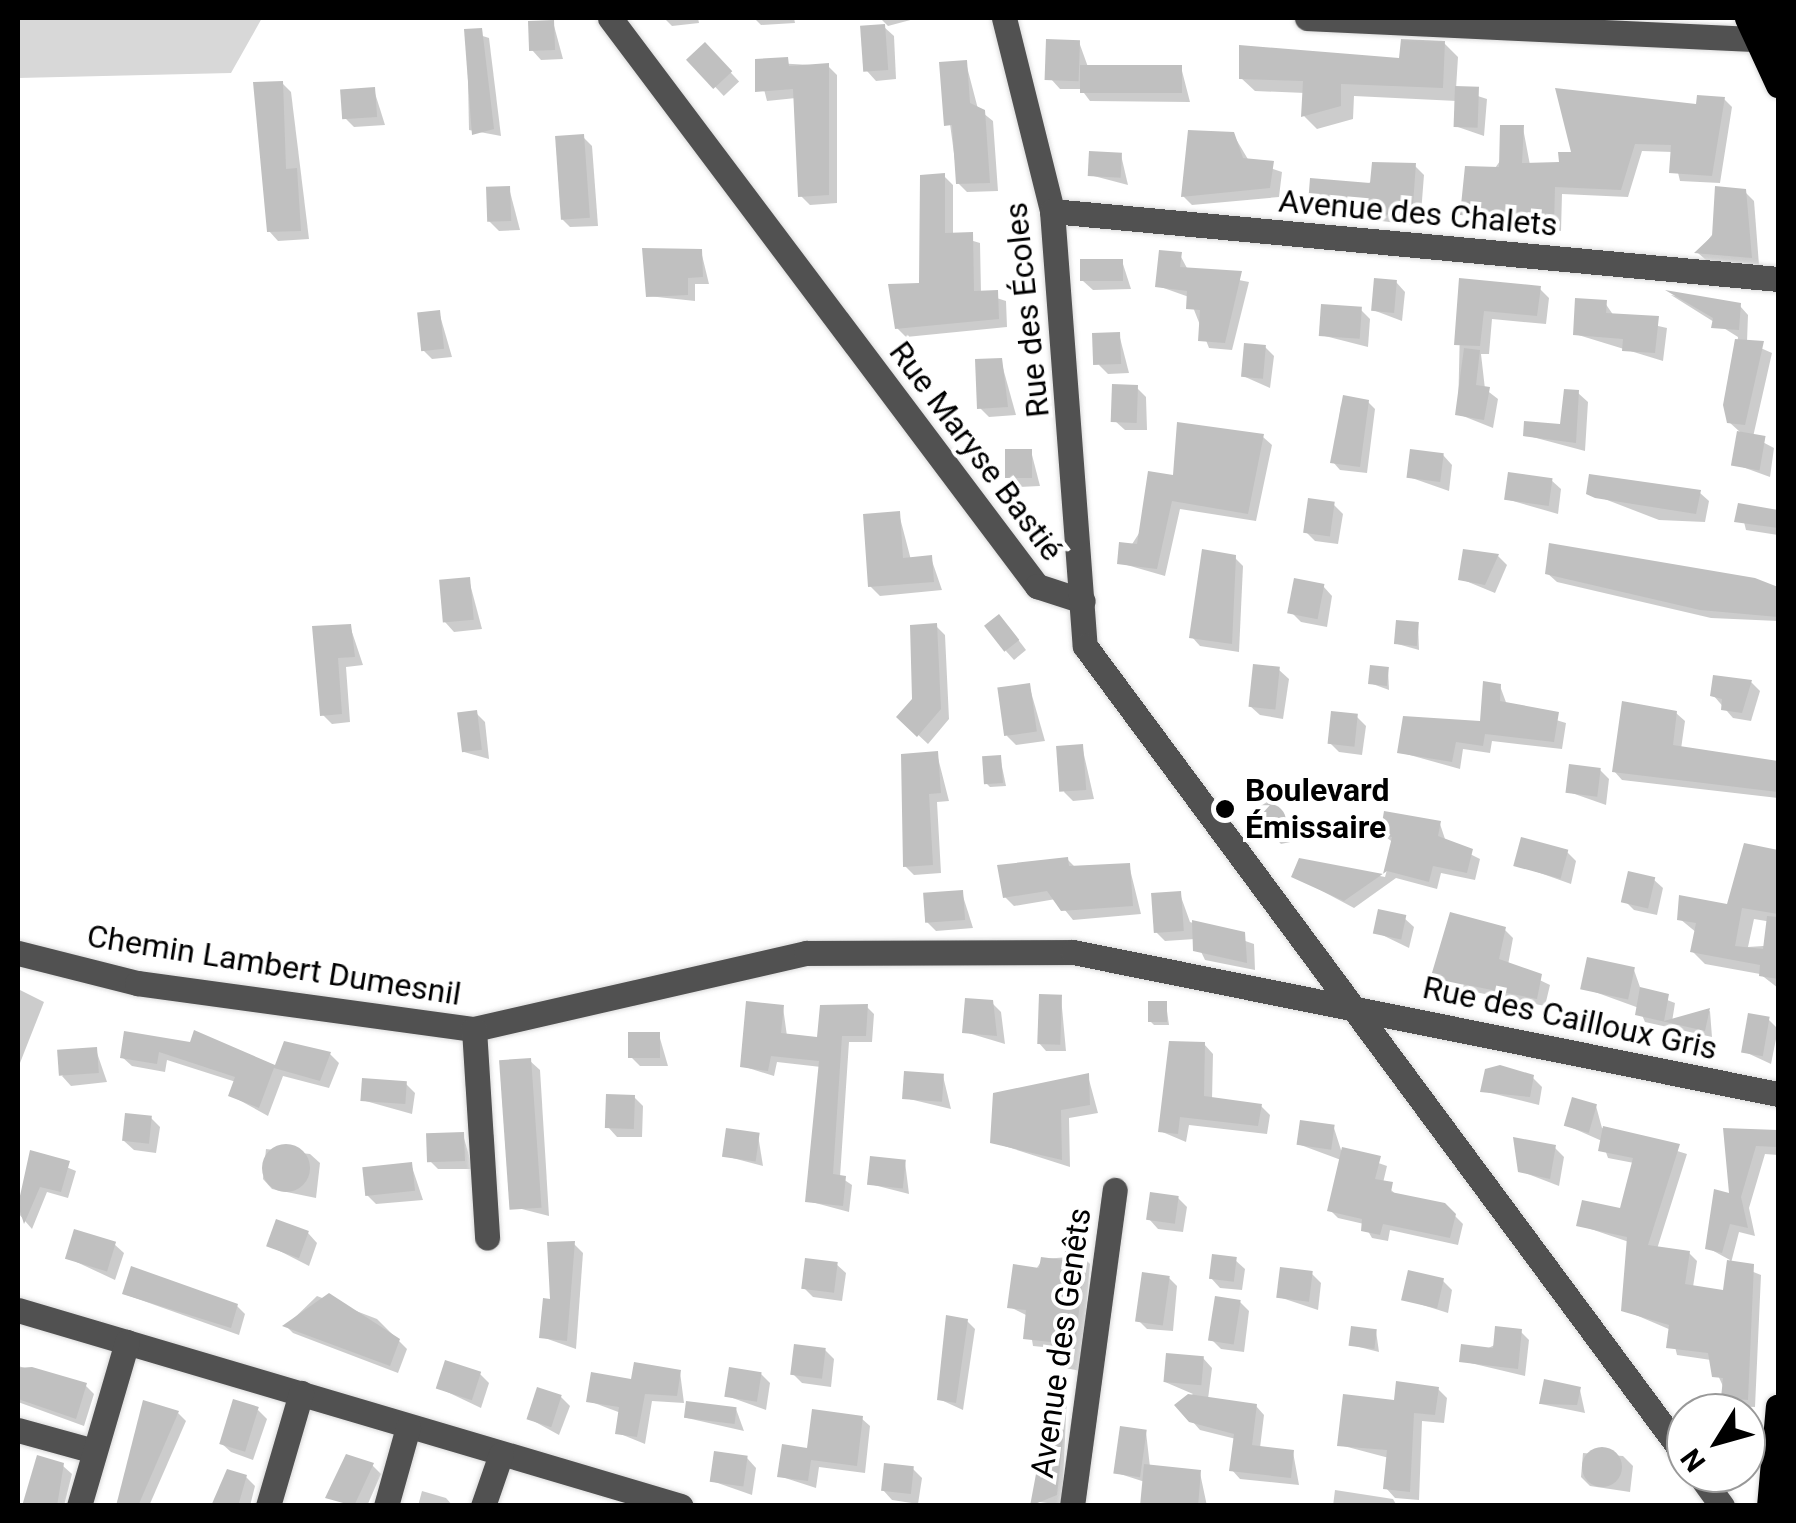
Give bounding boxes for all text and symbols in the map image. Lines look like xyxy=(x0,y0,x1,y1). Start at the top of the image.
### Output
street label: Avenue des Chalets xyxy=(1277,182,1559,244)
street label: Rue des Écoles xyxy=(997,201,1057,419)
street label: Rue Maryse Bastié xyxy=(881,334,1071,568)
place label: Boulevard Émissaire xyxy=(1245,772,1389,847)
marker: Boulevard Émissaire xyxy=(1214,798,1236,820)
street label: Chemin Lambert Dumesnil xyxy=(84,916,464,1014)
street label: Rue des Cailloux Gris xyxy=(1419,968,1721,1068)
street label: Avenue des Genêts xyxy=(1023,1205,1099,1481)
north arrow xyxy=(1666,1393,1766,1493)
text: N xyxy=(1674,1442,1712,1478)

